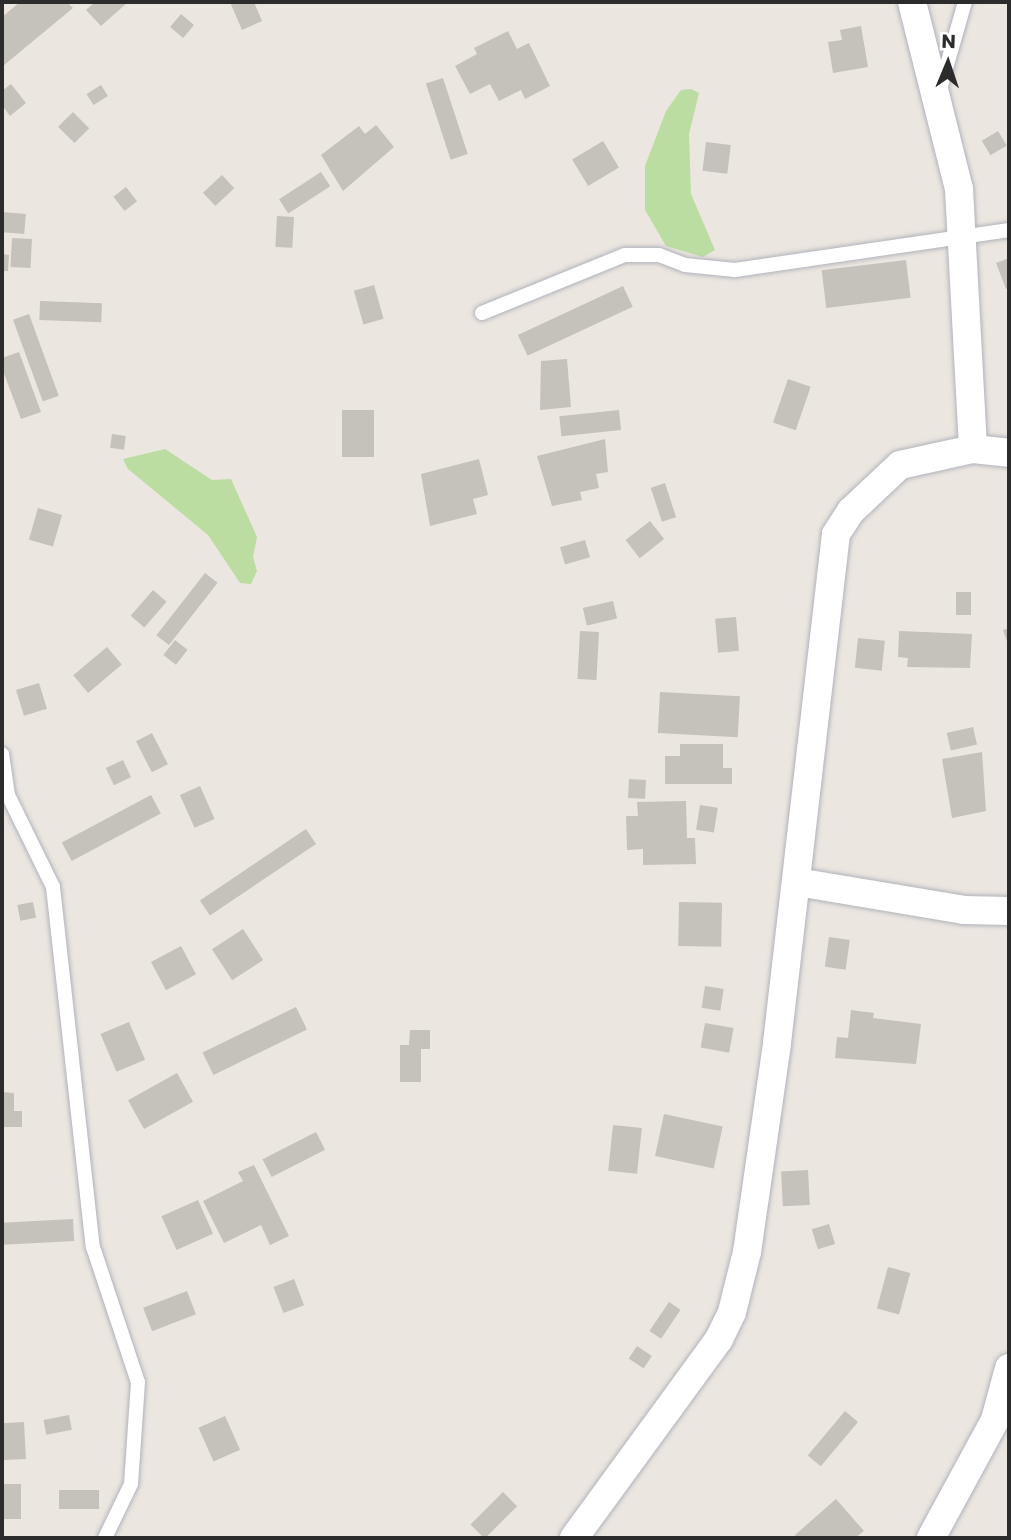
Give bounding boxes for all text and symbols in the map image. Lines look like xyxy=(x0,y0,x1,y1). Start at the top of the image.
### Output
north arrow xyxy=(913,28,983,98)
text: N xyxy=(941,28,956,55)

